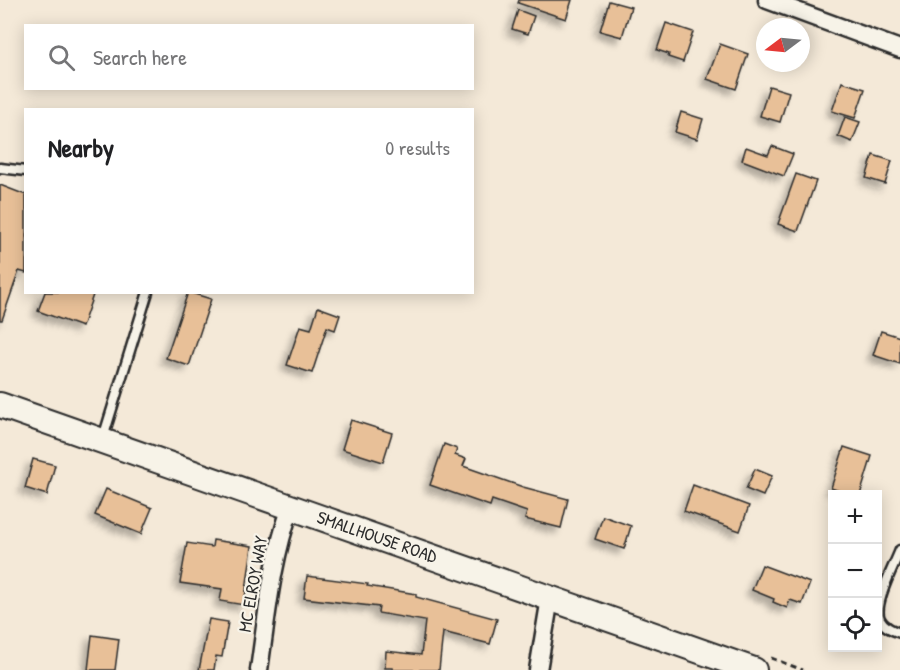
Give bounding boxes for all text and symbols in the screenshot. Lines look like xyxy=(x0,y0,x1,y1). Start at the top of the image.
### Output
north arrow xyxy=(756,18,810,72)
search box xyxy=(24,24,474,90)
icon: search xyxy=(45,41,78,74)
text: Search here xyxy=(93,42,187,72)
text: Nearby xyxy=(48,130,114,165)
text: 0 results xyxy=(385,134,450,161)
map controls xyxy=(828,490,882,652)
button: + xyxy=(828,490,882,544)
street label: SMALLHOUSE ROAD xyxy=(314,504,441,569)
street label: MC ELROY WAY xyxy=(232,534,273,634)
button: − xyxy=(828,544,882,598)
button: locate xyxy=(828,598,882,652)

